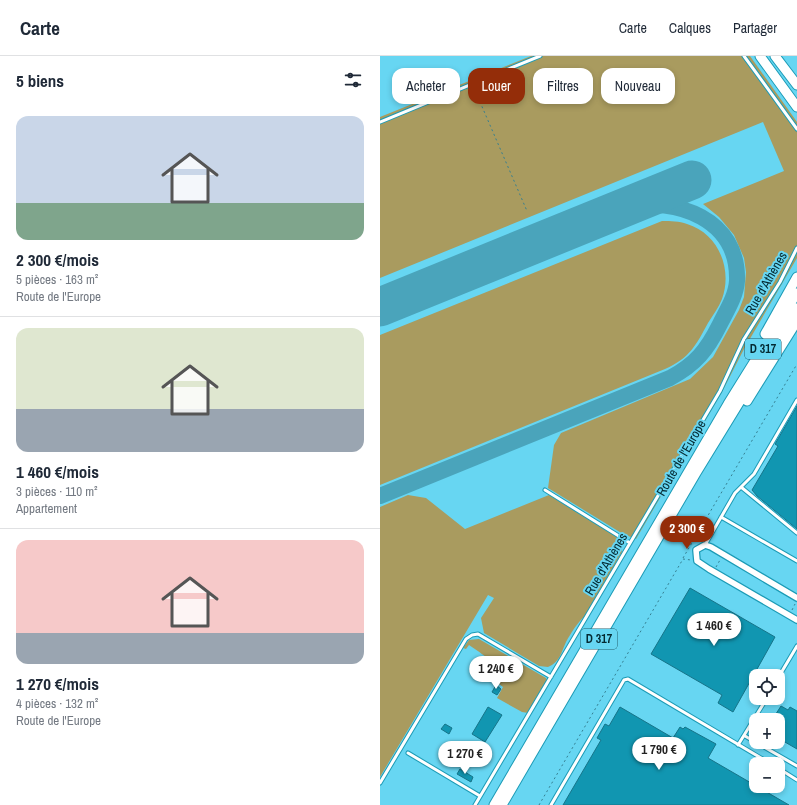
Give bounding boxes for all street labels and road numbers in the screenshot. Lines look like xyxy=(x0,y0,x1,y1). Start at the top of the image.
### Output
street label: Rue d'Athènes xyxy=(741,249,791,317)
road number: D 317 xyxy=(745,339,781,359)
street label: Route de l'Europe xyxy=(652,417,710,499)
street label: Rue d'Athènes xyxy=(581,530,631,598)
road number: D 317 xyxy=(581,629,617,649)

